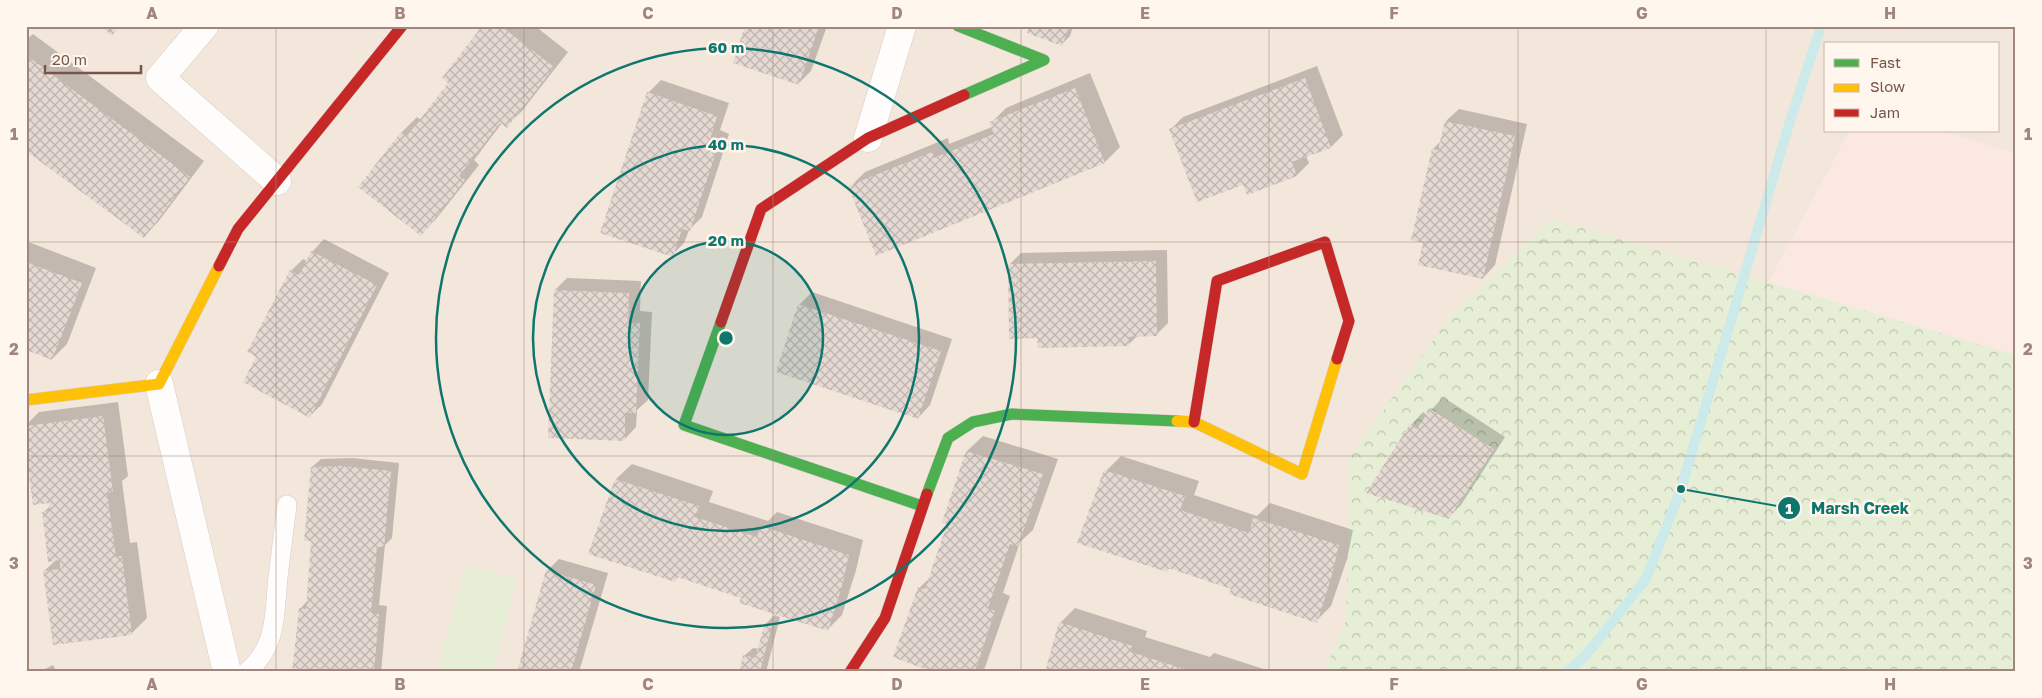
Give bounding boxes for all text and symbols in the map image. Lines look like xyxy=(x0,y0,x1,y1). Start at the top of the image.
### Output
text: A xyxy=(146,3,158,23)
text: B xyxy=(394,3,406,23)
text: C xyxy=(642,3,654,23)
text: D xyxy=(891,3,903,23)
text: E xyxy=(1140,3,1150,23)
text: F xyxy=(1389,3,1399,23)
text: G xyxy=(1636,3,1648,23)
text: H xyxy=(1884,3,1896,23)
text: 60 m xyxy=(708,38,744,56)
scale bar xyxy=(45,42,141,74)
legend xyxy=(1824,42,2000,132)
text: 20 m xyxy=(52,50,87,68)
text: Fast xyxy=(1870,53,1901,71)
text: Slow xyxy=(1870,77,1905,95)
text: Jam xyxy=(1870,103,1900,121)
text: 1 xyxy=(10,124,18,144)
text: 1 xyxy=(2024,124,2032,144)
text: 40 m xyxy=(708,135,744,153)
text: 20 m xyxy=(708,231,744,249)
centre of rings xyxy=(717,329,735,347)
text: 2 xyxy=(9,339,19,359)
text: 2 xyxy=(2023,339,2033,359)
callout: Marsh Creek xyxy=(1776,493,1919,524)
text: Marsh Creek xyxy=(1811,498,1910,518)
text: 1 xyxy=(1785,499,1793,517)
text: 3 xyxy=(9,553,19,573)
text: 3 xyxy=(2023,553,2033,573)
text: A xyxy=(146,674,158,694)
text: B xyxy=(394,674,406,694)
text: C xyxy=(642,674,654,694)
text: D xyxy=(891,674,903,694)
text: E xyxy=(1140,674,1150,694)
text: F xyxy=(1389,674,1399,694)
text: G xyxy=(1636,674,1648,694)
text: H xyxy=(1884,674,1896,694)

